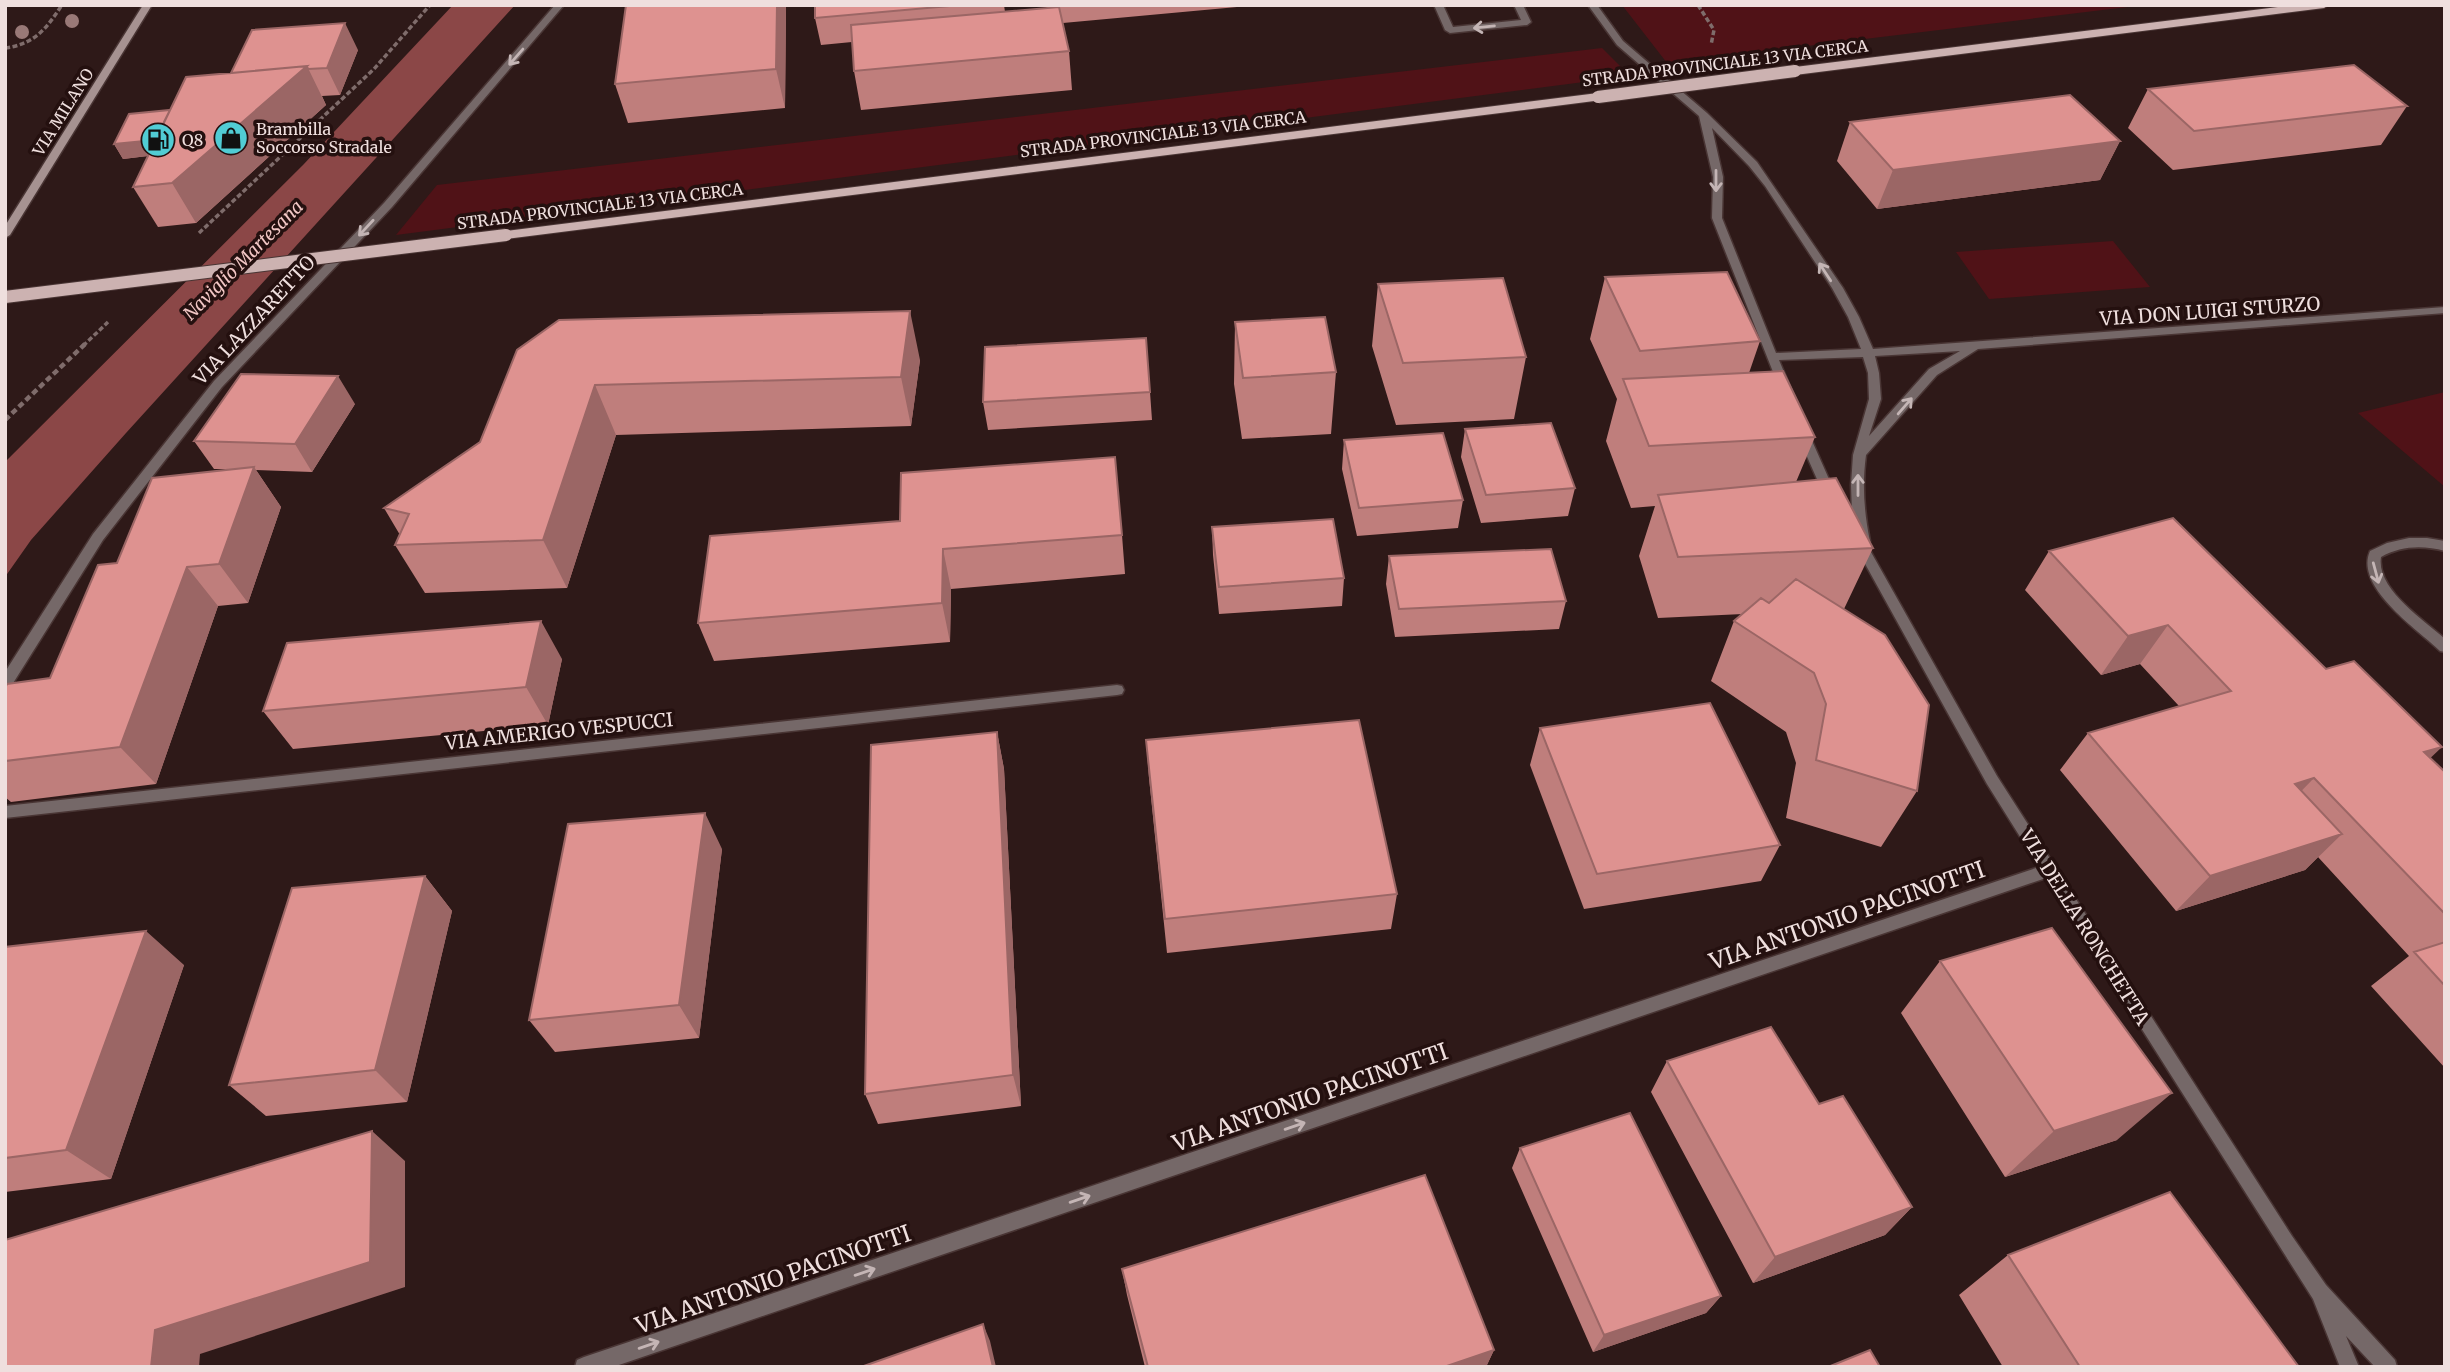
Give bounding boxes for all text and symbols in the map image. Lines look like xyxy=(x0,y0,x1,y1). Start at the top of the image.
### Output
one-way arrow xyxy=(1473,21,1496,34)
street label: STRADA PROVINCIALE 13 VIA CERCA xyxy=(1581,35,1870,90)
one-way arrow xyxy=(508,48,524,66)
street label: VIA MILANO xyxy=(28,64,98,160)
street label: STRADA PROVINCIALE 13 VIA CERCA xyxy=(1019,106,1308,161)
shop icon: Brambilla Soccorso Stradale xyxy=(212,119,250,157)
place label: Brambilla Soccorso Stradale xyxy=(256,119,392,157)
fuel station icon: Q8 xyxy=(139,121,177,159)
place label: Q8 xyxy=(182,130,203,150)
one-way arrow xyxy=(1709,170,1723,193)
street label: STRADA PROVINCIALE 13 VIA CERCA xyxy=(456,178,745,233)
water label: Naviglio Martesana xyxy=(178,195,308,325)
one-way arrow xyxy=(358,219,375,236)
street label: VIA LAZZARETTO xyxy=(187,250,320,390)
one-way arrow xyxy=(1818,263,1832,283)
street label: VIA DON LUIGI STURZO xyxy=(2098,291,2321,331)
one-way arrow xyxy=(1897,397,1913,415)
one-way arrow xyxy=(1851,474,1864,497)
one-way arrow xyxy=(2370,561,2383,584)
street label: VIA AMERIGO VESPUCCI xyxy=(443,707,674,755)
street label: VIA DELLA RONCHETTA xyxy=(2014,824,2155,1030)
street label: VIA ANTONIO PACINOTTI xyxy=(1704,854,1989,976)
street label: VIA ANTONIO PACINOTTI xyxy=(1167,1036,1452,1158)
one-way arrow xyxy=(1284,1119,1306,1131)
one-way arrow xyxy=(1069,1192,1091,1205)
street label: VIA ANTONIO PACINOTTI xyxy=(630,1218,915,1340)
one-way arrow xyxy=(853,1265,875,1277)
one-way arrow xyxy=(638,1338,660,1351)

